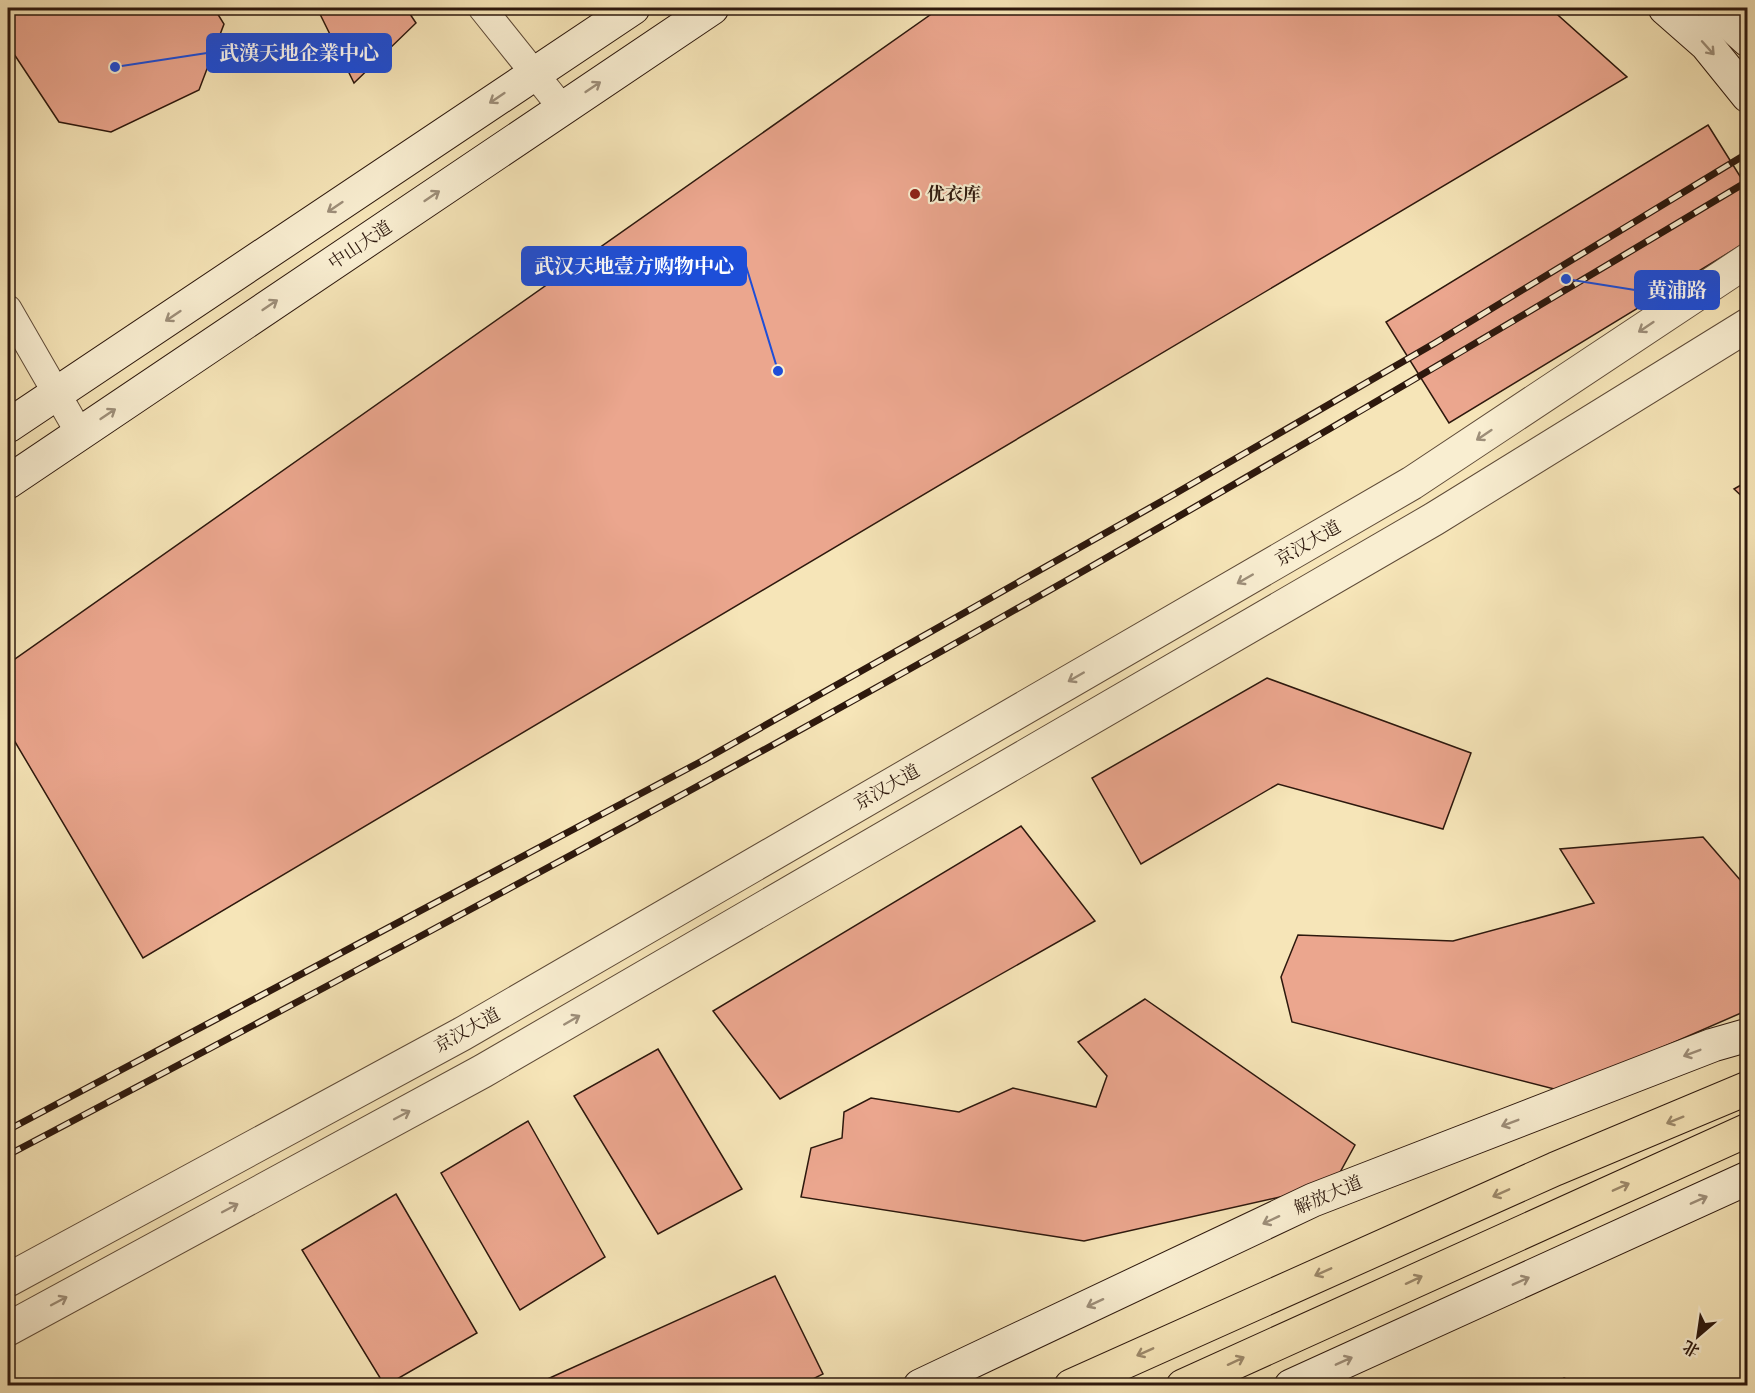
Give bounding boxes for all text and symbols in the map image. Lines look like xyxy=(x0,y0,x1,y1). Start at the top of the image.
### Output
callout: 武漢天地企業中心 xyxy=(207,34,391,72)
one-way arrow xyxy=(1701,40,1715,55)
text: 武漢天地企業中心 xyxy=(219,41,379,65)
one-way arrow xyxy=(585,81,601,93)
one-way arrow xyxy=(489,92,505,104)
place label: 优衣库 xyxy=(927,183,981,205)
marker: 优衣库 xyxy=(908,187,922,201)
one-way arrow xyxy=(423,190,439,202)
one-way arrow xyxy=(327,201,344,213)
street label: 中山大道 xyxy=(324,216,396,274)
callout: 武汉天地壹方购物中心 xyxy=(522,247,746,285)
text: 武汉天地壹方购物中心 xyxy=(534,254,734,278)
callout: 黄浦路 xyxy=(1635,271,1719,309)
text: 黄浦路 xyxy=(1647,278,1707,302)
one-way arrow xyxy=(261,299,278,311)
one-way arrow xyxy=(165,310,182,322)
one-way arrow xyxy=(1638,322,1655,334)
one-way arrow xyxy=(100,408,117,421)
one-way arrow xyxy=(1476,429,1492,441)
street label: 京汉大道 xyxy=(1271,515,1345,571)
one-way arrow xyxy=(1237,574,1254,586)
one-way arrow xyxy=(1068,672,1085,684)
street label: 京汉大道 xyxy=(850,759,924,815)
street label: 京汉大道 xyxy=(430,1003,504,1057)
one-way arrow xyxy=(563,1013,580,1025)
one-way arrow xyxy=(1683,1048,1702,1059)
one-way arrow xyxy=(392,1109,410,1120)
one-way arrow xyxy=(1666,1115,1684,1126)
one-way arrow xyxy=(1501,1119,1520,1130)
street label: 解放大道 xyxy=(1291,1171,1365,1219)
one-way arrow xyxy=(1611,1180,1629,1192)
one-way arrow xyxy=(1493,1187,1511,1199)
one-way arrow xyxy=(1689,1194,1708,1205)
one-way arrow xyxy=(221,1202,239,1213)
one-way arrow xyxy=(1262,1214,1280,1226)
one-way arrow xyxy=(1315,1267,1333,1279)
one-way arrow xyxy=(1404,1274,1422,1286)
one-way arrow xyxy=(1512,1274,1530,1286)
one-way arrow xyxy=(50,1295,67,1307)
one-way arrow xyxy=(1086,1298,1104,1310)
north arrow xyxy=(1668,1306,1728,1366)
text: 北 xyxy=(1679,1336,1703,1362)
one-way arrow xyxy=(1137,1347,1155,1358)
one-way arrow xyxy=(1227,1355,1245,1367)
one-way arrow xyxy=(1334,1355,1352,1367)

